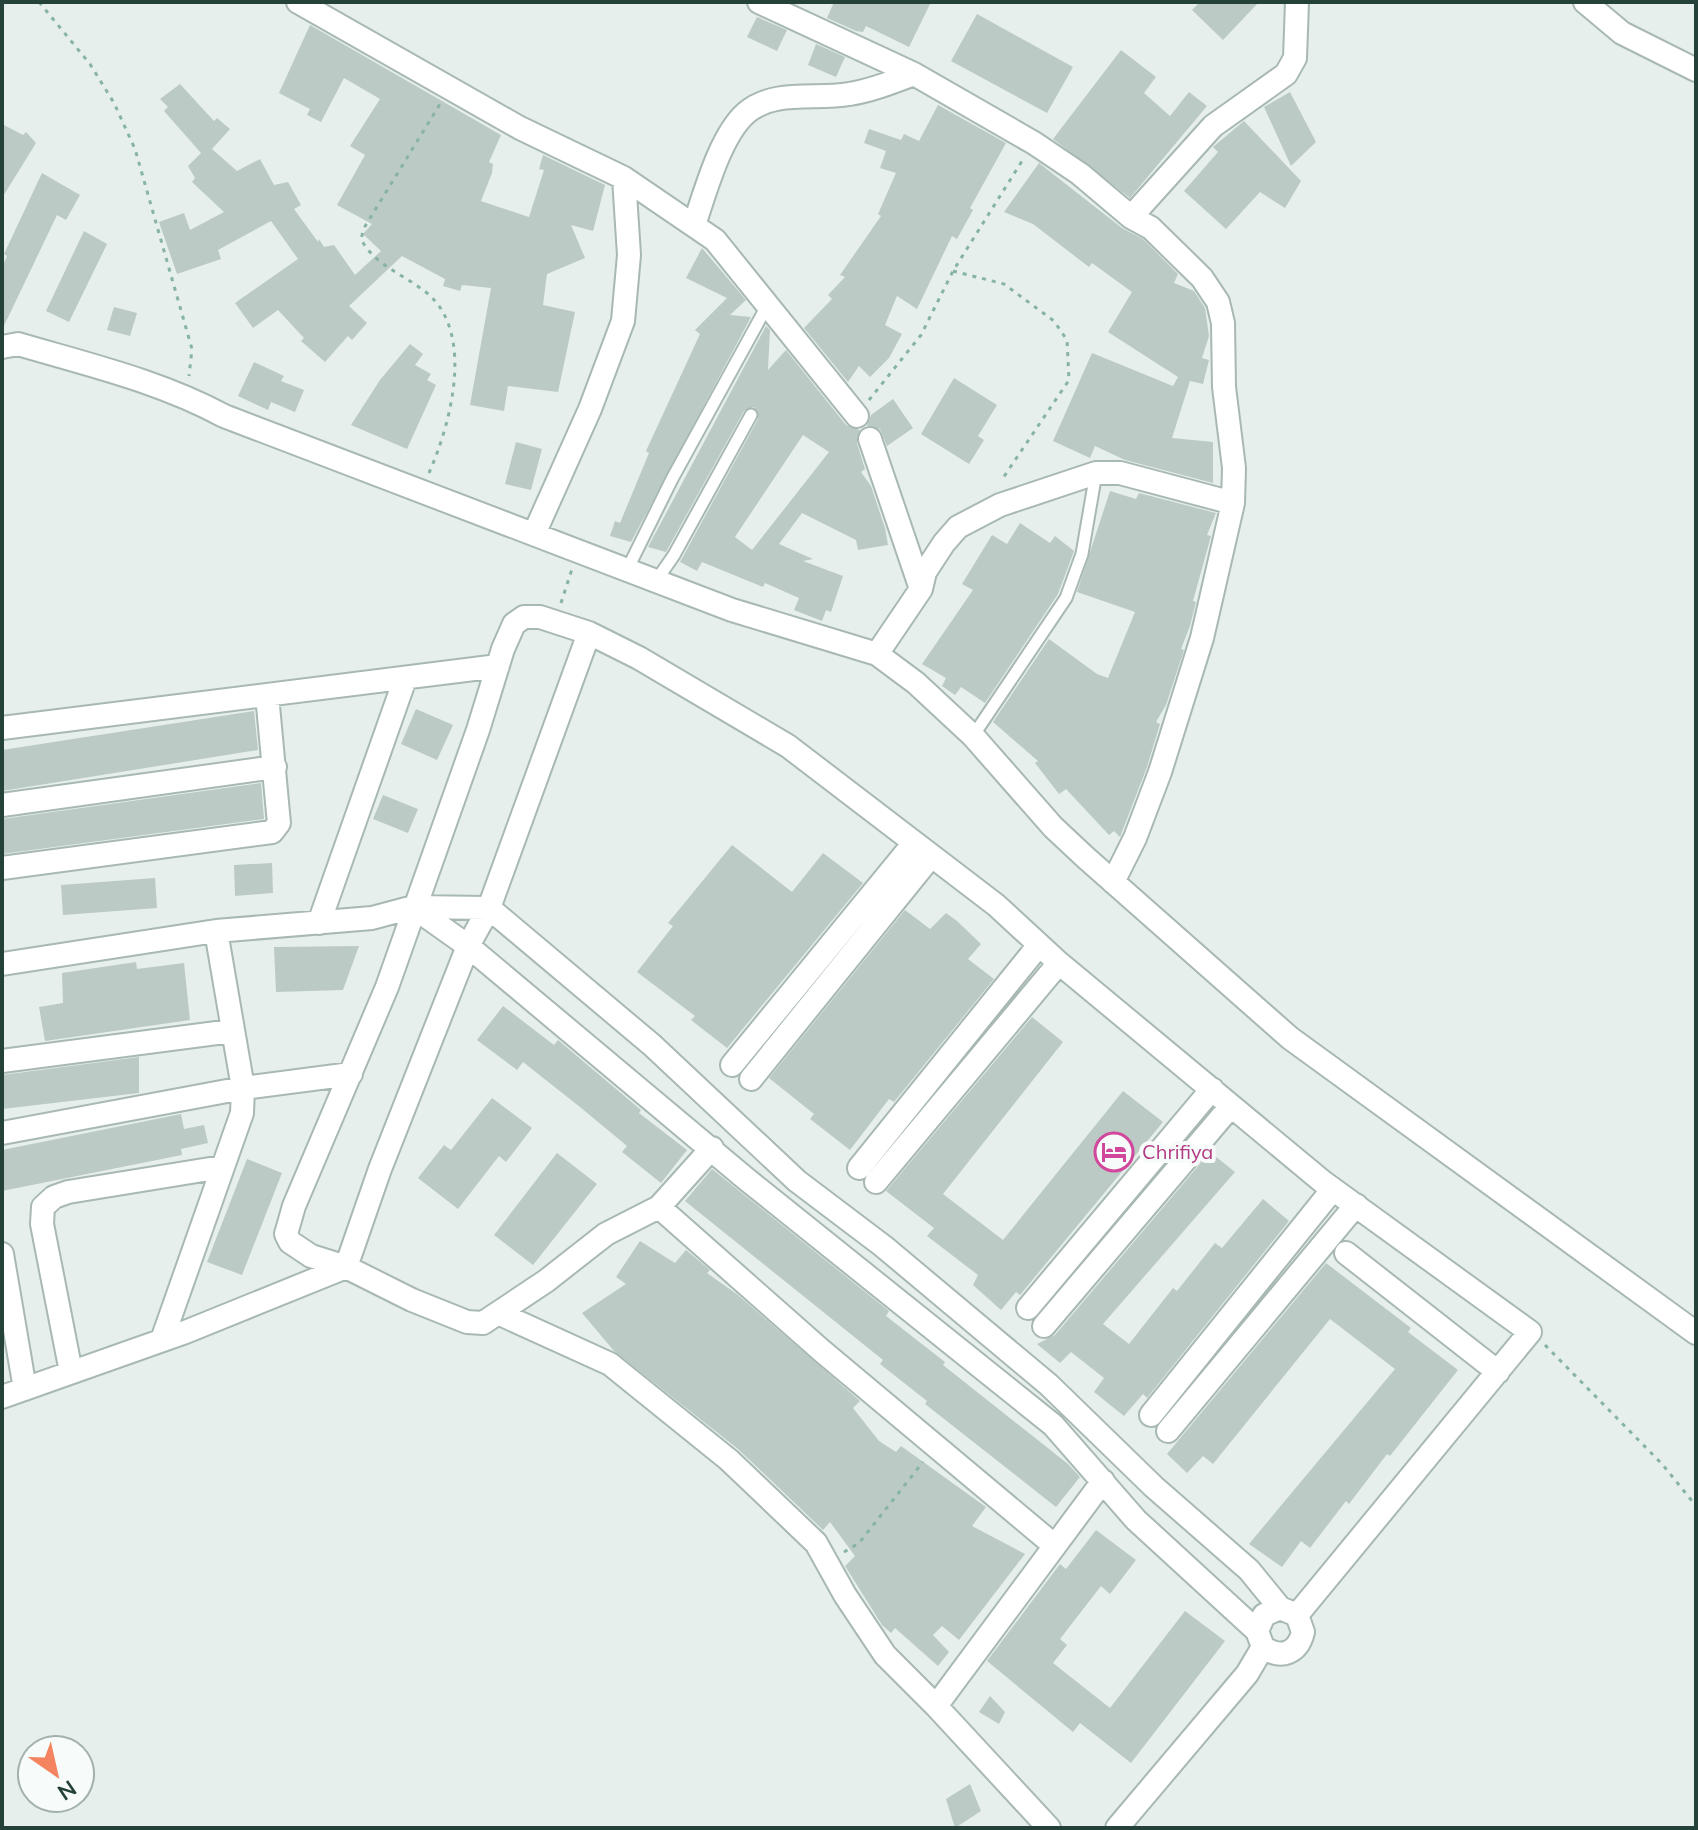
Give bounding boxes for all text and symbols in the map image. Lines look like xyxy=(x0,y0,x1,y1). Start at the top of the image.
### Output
hotel icon: Chrifiya xyxy=(1093,1131,1135,1173)
place label: Chrifiya xyxy=(1142,1139,1213,1164)
north arrow xyxy=(16,1734,96,1814)
text: N xyxy=(52,1774,82,1807)

